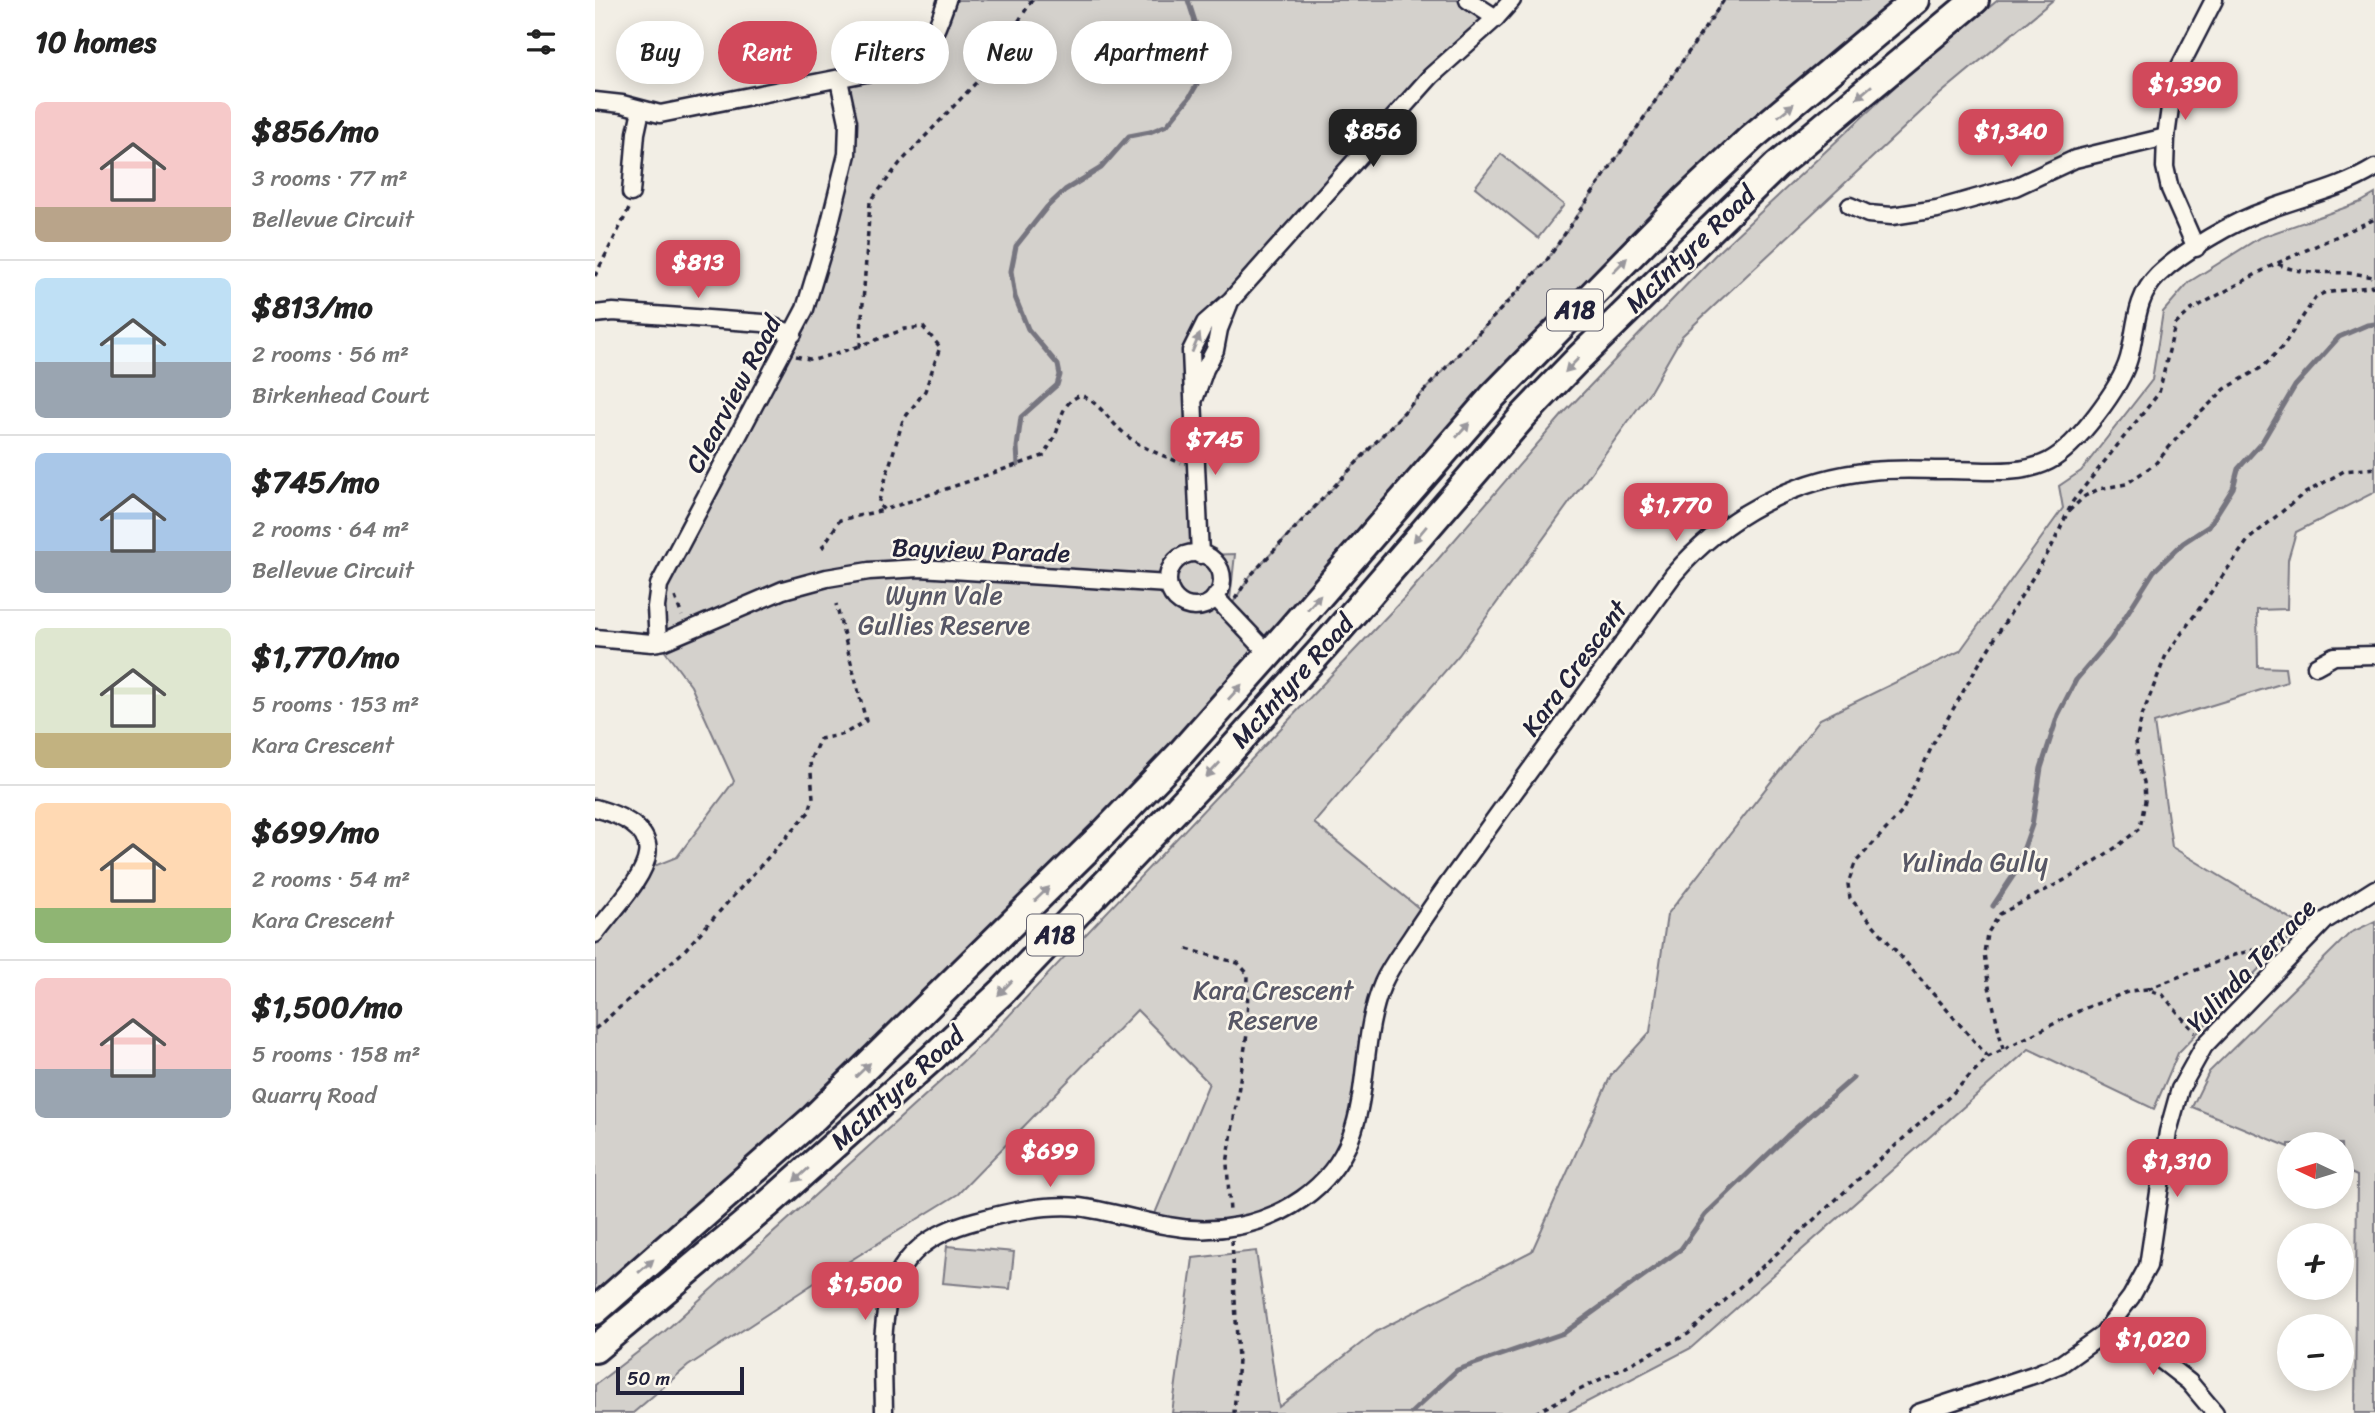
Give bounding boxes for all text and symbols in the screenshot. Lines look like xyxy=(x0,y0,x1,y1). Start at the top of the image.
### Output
text: 10 homes xyxy=(35,15,156,69)
chip: Buy xyxy=(616,21,704,84)
chip: Rent xyxy=(718,21,817,84)
chip: Filters xyxy=(831,21,949,84)
chip: New xyxy=(963,21,1057,84)
chip: Apartment xyxy=(1071,21,1232,84)
icon: filters xyxy=(522,23,560,61)
pin: $1,390 xyxy=(2128,62,2242,122)
text: $1,390 xyxy=(2149,64,2221,105)
one-way arrow xyxy=(1855,85,1873,100)
one-way arrow xyxy=(1777,103,1794,118)
text: $856/mo xyxy=(252,104,379,158)
pin: $856 xyxy=(1332,110,1414,169)
pin: $1,340 xyxy=(1954,110,2068,169)
text: $856 xyxy=(1345,111,1401,152)
text: $1,340 xyxy=(1974,111,2048,152)
icon: home xyxy=(91,130,175,214)
text: 3 rooms · 77 m² xyxy=(252,158,408,199)
street label: McIntyre Road xyxy=(1613,172,1768,324)
text: Bellevue Circuit xyxy=(252,199,414,240)
pin: $813 xyxy=(657,240,739,300)
text: $813 xyxy=(672,242,724,283)
one-way arrow xyxy=(1611,257,1628,274)
text: $813/mo xyxy=(252,280,373,334)
road number: A18 xyxy=(1547,290,1603,330)
street label: Clearview Road xyxy=(672,304,795,482)
icon: home xyxy=(91,306,175,390)
one-way arrow xyxy=(1190,332,1201,353)
text: 2 rooms · 56 m² xyxy=(252,334,409,375)
one-way arrow xyxy=(1564,356,1581,373)
text: Birkenhead Court xyxy=(252,375,429,416)
pin: $745 xyxy=(1174,418,1256,477)
text: $745 xyxy=(1186,419,1244,460)
one-way arrow xyxy=(1454,422,1470,439)
text: $745/mo xyxy=(252,455,380,509)
icon: home xyxy=(91,481,175,565)
pin: $1,770 xyxy=(1619,484,1733,543)
text: $1,770 xyxy=(1640,485,1712,526)
text: 2 rooms · 64 m² xyxy=(252,509,409,550)
street label: Bayview Parade xyxy=(891,524,1071,576)
one-way arrow xyxy=(1413,525,1428,542)
text: Bellevue Circuit xyxy=(252,550,414,591)
park label: Wynn Vale Gullies Reserve xyxy=(858,572,1030,648)
street label: Kara Crescent xyxy=(1508,588,1641,746)
one-way arrow xyxy=(1306,593,1322,611)
street label: McIntyre Road xyxy=(1218,601,1367,759)
text: $1,770/mo xyxy=(252,630,400,684)
icon: home xyxy=(91,656,175,740)
one-way arrow xyxy=(1227,683,1243,701)
text: 5 rooms · 153 m² xyxy=(252,684,419,725)
text: Kara Crescent xyxy=(252,725,394,766)
one-way arrow xyxy=(1205,761,1221,778)
text: $699/mo xyxy=(252,805,379,859)
icon: home xyxy=(91,831,175,915)
park label: Yulinda Gully xyxy=(1902,839,2049,885)
text: 2 rooms · 54 m² xyxy=(252,859,410,900)
one-way arrow xyxy=(1034,886,1050,903)
street label: Yulinda Terrace xyxy=(2174,886,2328,1043)
text: Kara Crescent xyxy=(252,900,394,941)
road number: A18 xyxy=(1027,915,1083,956)
park label: Kara Crescent Reserve xyxy=(1193,967,1355,1043)
one-way arrow xyxy=(997,979,1013,996)
text: $1,500/mo xyxy=(252,980,403,1034)
icon: home xyxy=(91,1006,175,1090)
street label: McIntyre Road xyxy=(819,1013,977,1162)
text: 5 rooms · 158 m² xyxy=(252,1034,421,1075)
one-way arrow xyxy=(854,1062,871,1079)
text: Quarry Road xyxy=(252,1075,376,1116)
pin: $699 xyxy=(1009,1130,1091,1189)
text: $699 xyxy=(1022,1131,1078,1172)
north arrow xyxy=(2277,1132,2354,1209)
map controls xyxy=(2277,1132,2354,1391)
pin: $1,310 xyxy=(2120,1140,2234,1199)
text: $1,310 xyxy=(2143,1141,2211,1182)
one-way arrow xyxy=(792,1167,810,1183)
button: + xyxy=(2277,1223,2354,1300)
one-way arrow xyxy=(637,1258,655,1274)
pin: $1,500 xyxy=(808,1262,922,1322)
text: $1,500 xyxy=(828,1264,902,1305)
button: − xyxy=(2277,1314,2354,1391)
pin: $1,020 xyxy=(2096,1318,2210,1377)
text: $1,020 xyxy=(2116,1319,2190,1360)
text: 50 m xyxy=(627,1362,670,1395)
scale bar xyxy=(616,1364,744,1396)

